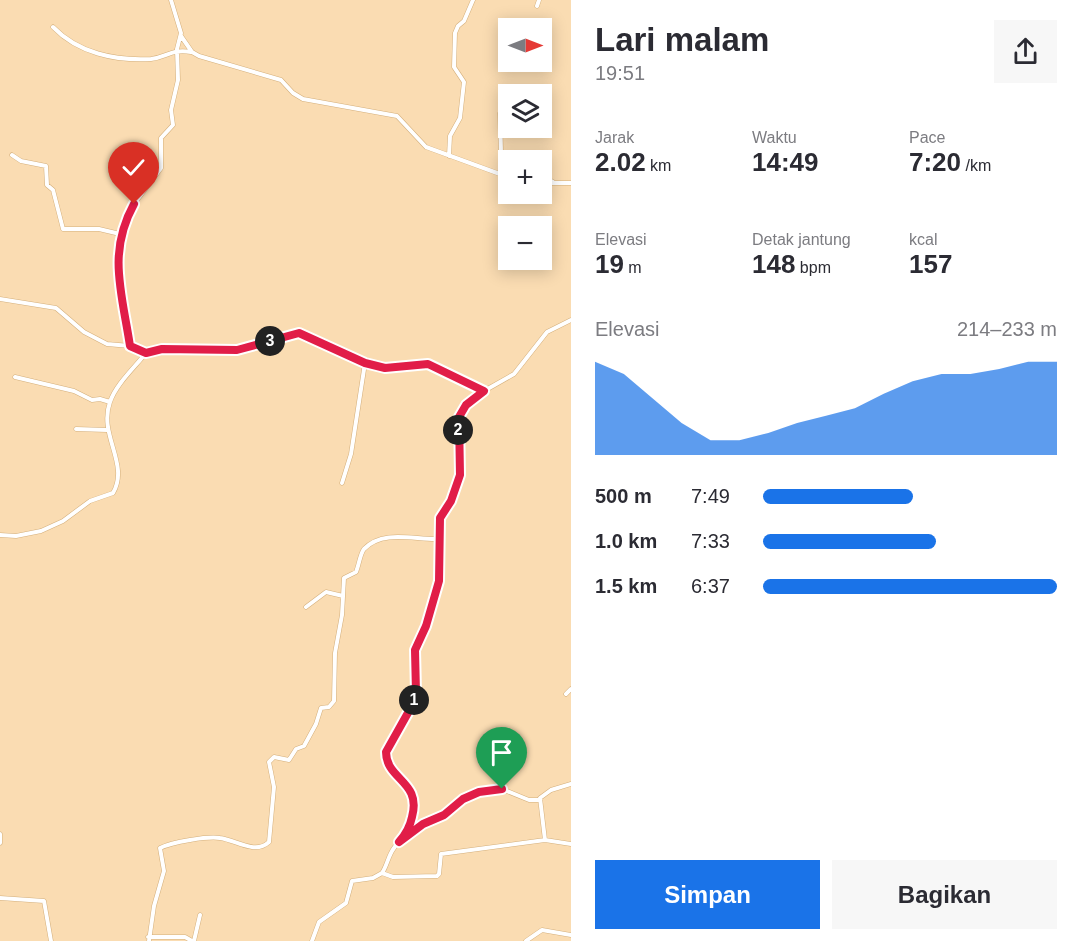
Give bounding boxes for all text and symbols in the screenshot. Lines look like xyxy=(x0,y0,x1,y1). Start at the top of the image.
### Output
north arrow xyxy=(498,18,552,72)
map controls xyxy=(498,18,552,270)
button: share xyxy=(994,20,1057,83)
text: Lari malam xyxy=(595,21,769,58)
text: 19:51 xyxy=(595,62,645,84)
button: layers xyxy=(498,84,552,138)
text: Jarak xyxy=(595,129,634,146)
text: Waktu xyxy=(752,129,797,146)
text: Pace xyxy=(909,129,945,146)
pin xyxy=(108,142,159,204)
text: 2.02 xyxy=(595,147,646,177)
text: 14:49 xyxy=(752,147,819,177)
text: 7:20 xyxy=(909,147,961,177)
button: + xyxy=(498,150,552,204)
icon: check xyxy=(117,151,150,184)
text: km xyxy=(646,157,671,174)
text: /km xyxy=(961,157,991,174)
button: − xyxy=(498,216,552,270)
text: Elevasi xyxy=(595,231,647,248)
text: Detak jantung xyxy=(752,231,851,248)
text: kcal xyxy=(909,231,937,248)
text: 19 xyxy=(595,249,624,279)
text: 148 xyxy=(752,249,795,279)
text: 157 xyxy=(909,249,952,279)
text: m xyxy=(624,259,642,276)
text: bpm xyxy=(795,259,831,276)
text: Elevasi xyxy=(595,318,659,340)
text: 214–233 m xyxy=(957,318,1057,340)
pin: 3 xyxy=(255,326,285,356)
text: 3 xyxy=(266,332,274,349)
pin: 2 xyxy=(443,415,473,445)
text: 2 xyxy=(454,421,462,438)
text: 500 m xyxy=(595,485,652,507)
text: 7:49 xyxy=(691,485,730,507)
text: 1.0 km xyxy=(595,530,657,552)
text: 7:33 xyxy=(691,530,730,552)
text: 1.5 km xyxy=(595,575,657,597)
text: 6:37 xyxy=(691,575,730,597)
pin: 1 xyxy=(399,685,429,715)
text: 1 xyxy=(410,691,418,708)
pin xyxy=(476,727,527,789)
icon: arrive xyxy=(485,736,518,769)
button: Simpan xyxy=(595,860,820,929)
button: Bagikan xyxy=(832,860,1057,929)

